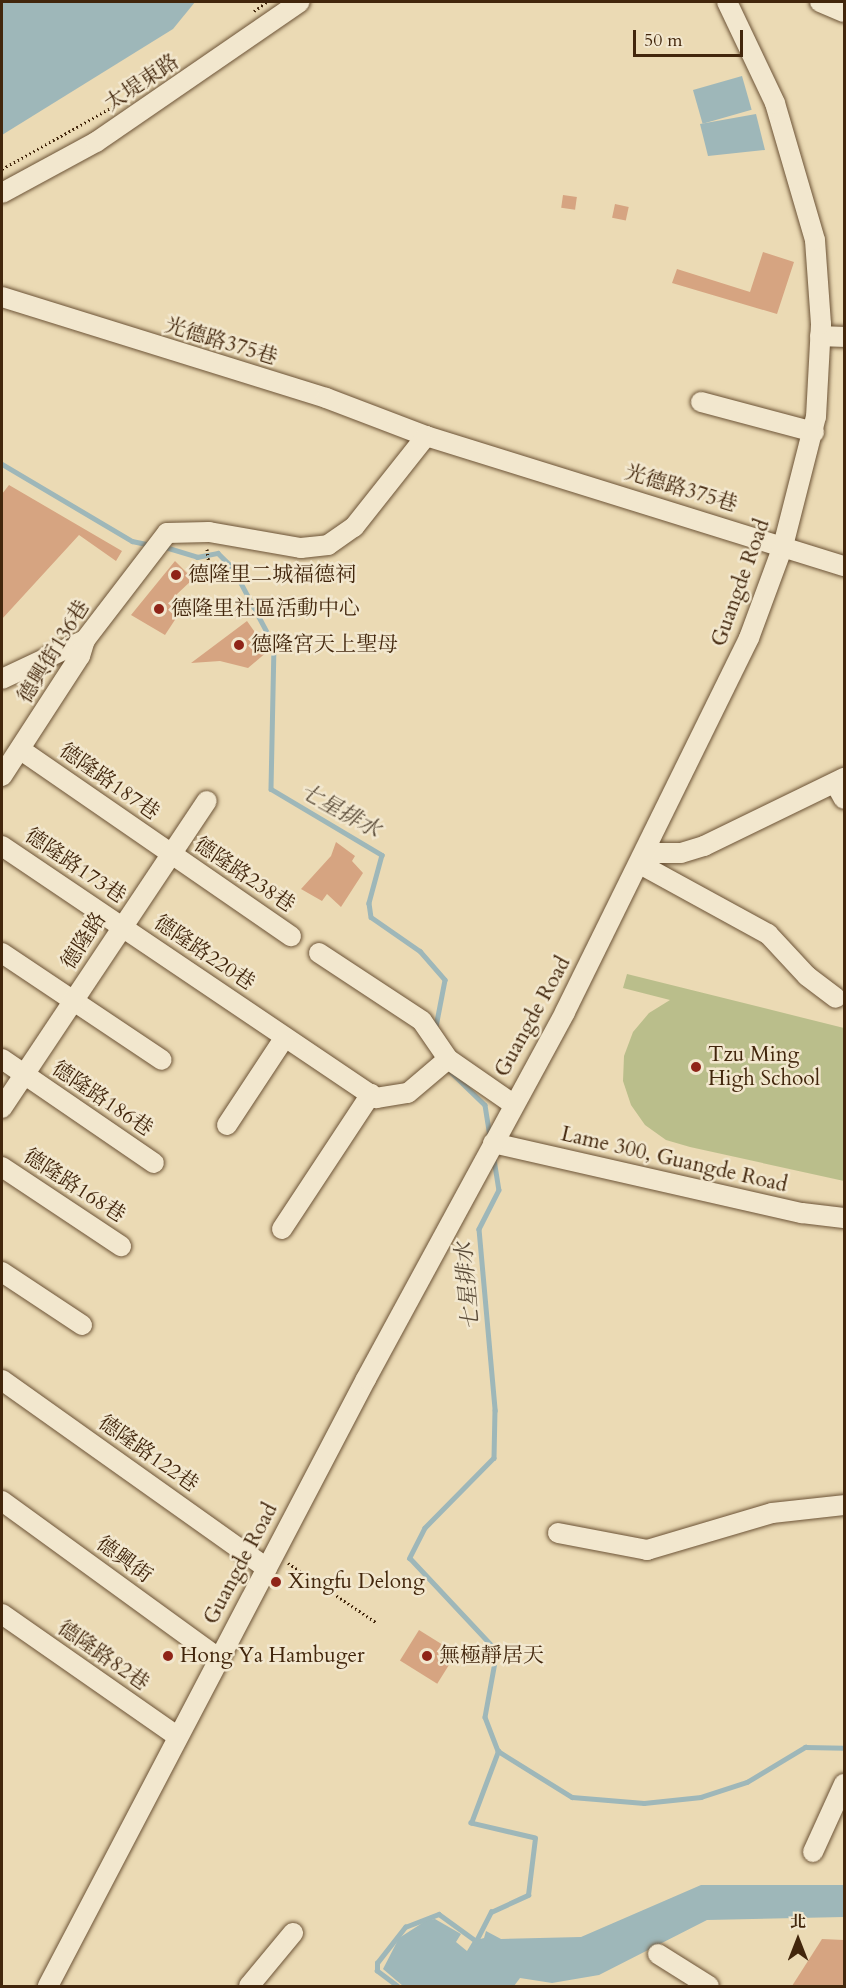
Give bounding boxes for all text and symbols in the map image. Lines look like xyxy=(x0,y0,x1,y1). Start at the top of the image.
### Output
scale bar xyxy=(636,18,746,56)
text: 50 m xyxy=(644,28,683,53)
street label: 太堤東路 xyxy=(100,49,184,117)
street label: 光德路375巷 xyxy=(162,313,280,371)
street label: 光德路375巷 xyxy=(622,460,740,518)
street label: Guangde Road xyxy=(706,516,776,650)
place label: 德隆里二城福德祠 xyxy=(188,562,356,588)
marker: 德隆里二城福德祠 xyxy=(169,568,183,582)
street label: 德興街136巷 xyxy=(13,596,95,708)
place label: 德隆里社區活動中心 xyxy=(171,596,360,622)
marker: 德隆里社區活動中心 xyxy=(152,602,166,616)
place label: 德隆宮天上聖母 xyxy=(251,632,398,658)
marker: 德隆宮天上聖母 xyxy=(232,638,246,652)
street label: 德隆路187巷 xyxy=(54,738,164,826)
water label: 七星排水 xyxy=(295,778,385,844)
street label: 德隆路173巷 xyxy=(20,823,130,909)
street label: 德隆路238巷 xyxy=(189,832,299,918)
street label: 德隆路 xyxy=(56,908,112,974)
street label: 德隆路220巷 xyxy=(149,910,259,996)
street label: Guangde Road xyxy=(490,953,576,1081)
place label: Tzu Ming High School xyxy=(708,1042,820,1092)
street label: 德隆路186巷 xyxy=(47,1056,157,1142)
marker: Tzu Ming High School xyxy=(689,1060,703,1074)
street label: Lame 300, Guangde Road xyxy=(558,1122,790,1198)
street label: 德隆路168巷 xyxy=(18,1144,130,1228)
water label: 七星排水 xyxy=(451,1241,485,1331)
street label: 德隆路122巷 xyxy=(93,1410,203,1498)
street label: Guangde Road xyxy=(199,1499,283,1629)
street label: 德興街 xyxy=(91,1531,157,1589)
place label: Xingfu Delong xyxy=(288,1569,425,1595)
marker: Xingfu Delong xyxy=(269,1575,283,1589)
street label: 德隆路82巷 xyxy=(53,1615,153,1697)
place label: Hong Ya Hambuger xyxy=(180,1643,365,1669)
place label: 無極靜居天 xyxy=(439,1643,544,1669)
marker: Hong Ya Hambuger xyxy=(161,1649,175,1663)
marker: 無極靜居天 xyxy=(420,1649,434,1663)
north arrow xyxy=(768,1910,828,1970)
text: 北 xyxy=(790,1911,806,1933)

